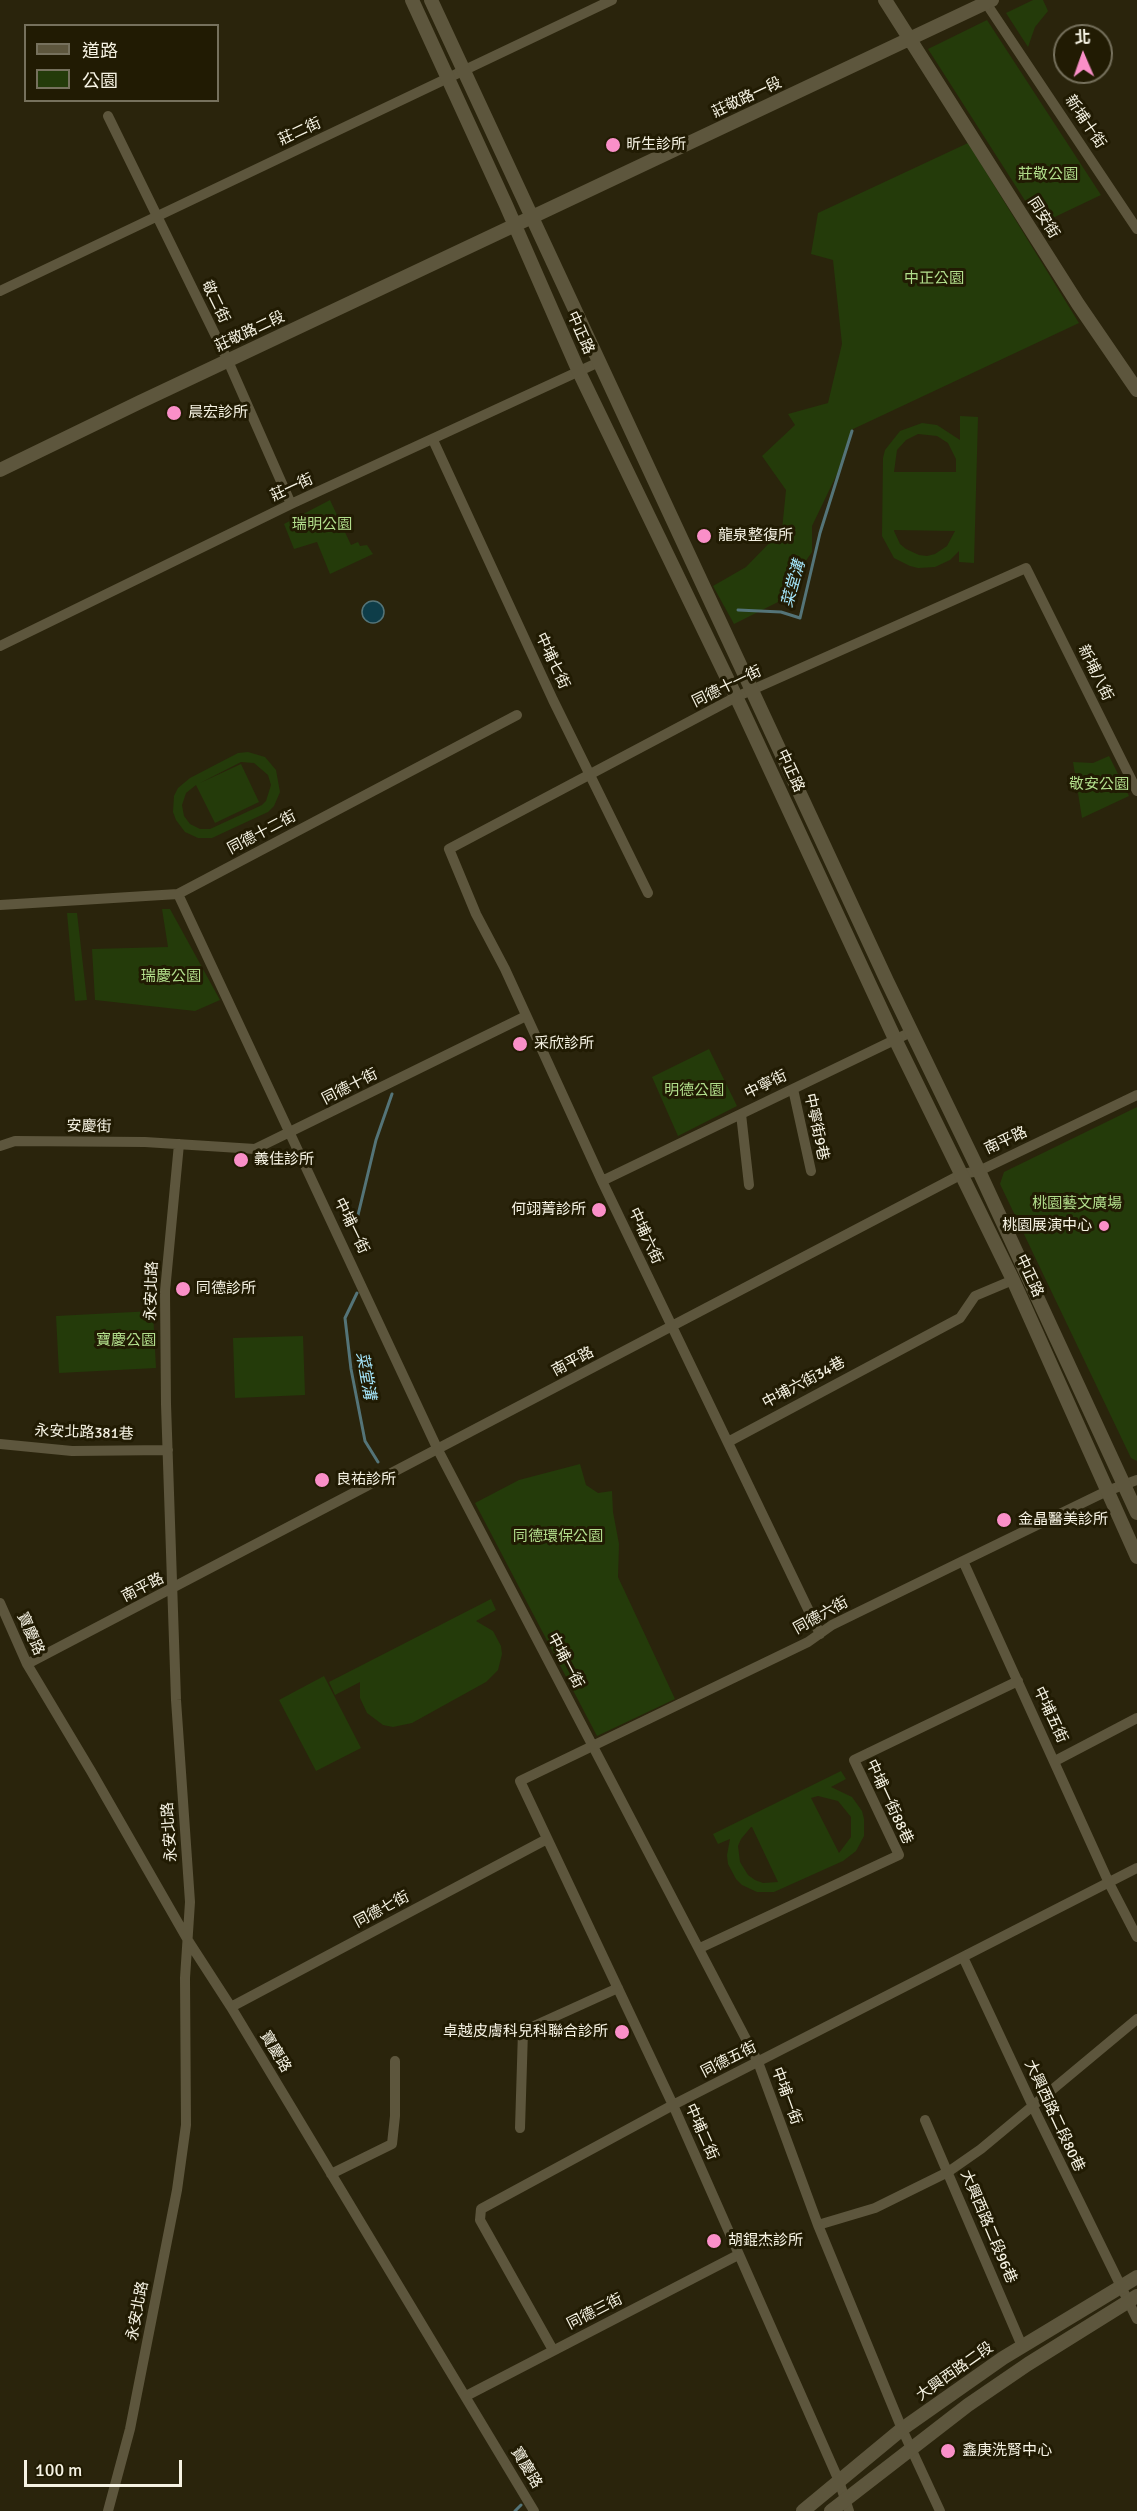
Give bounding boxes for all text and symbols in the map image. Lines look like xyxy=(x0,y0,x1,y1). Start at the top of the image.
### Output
legend xyxy=(24,24,219,102)
north arrow xyxy=(1053,24,1113,84)
text: 北 xyxy=(1074,28,1091,48)
text: 道路 xyxy=(82,40,118,62)
text: 公園 xyxy=(82,70,118,92)
street label: 莊敬路一段 xyxy=(709,74,785,122)
street label: 新埔十街 xyxy=(1061,92,1109,152)
street label: 莊二街 xyxy=(276,114,324,150)
marker: 昕生診所 xyxy=(604,136,622,154)
place label: 昕生診所 xyxy=(626,136,686,154)
park label: 莊敬公園 xyxy=(1018,166,1078,184)
street label: 同安街 xyxy=(1023,194,1063,242)
park label: 中正公園 xyxy=(904,270,964,288)
street label: 敬二街 xyxy=(197,278,233,326)
street label: 莊敬路二段 xyxy=(212,308,288,356)
street label: 中正路 xyxy=(563,309,597,357)
marker: 晨宏診所 xyxy=(165,404,183,422)
place label: 晨宏診所 xyxy=(188,404,248,422)
street label: 莊一街 xyxy=(268,470,316,506)
park label: 瑞明公園 xyxy=(292,516,352,534)
marker: 龍泉整復所 xyxy=(695,527,713,545)
place label: 龍泉整復所 xyxy=(718,527,793,545)
water label: 菜堂溝 xyxy=(778,558,810,610)
street label: 中埔七街 xyxy=(531,630,573,692)
street label: 新埔八街 xyxy=(1074,642,1116,704)
street label: 同德十一街 xyxy=(689,662,765,712)
street label: 中正路 xyxy=(772,747,808,795)
park label: 敬安公園 xyxy=(1069,776,1129,794)
street label: 同德十二街 xyxy=(225,807,299,859)
park label: 瑞慶公園 xyxy=(141,968,201,986)
marker: 采欣診所 xyxy=(511,1035,529,1053)
place label: 采欣診所 xyxy=(534,1035,594,1053)
street label: 同德十街 xyxy=(319,1065,381,1109)
street label: 中寧街 xyxy=(742,1067,790,1103)
park label: 明德公園 xyxy=(664,1082,724,1100)
street label: 中寧街9巷 xyxy=(800,1092,832,1162)
street label: 安慶街 xyxy=(66,1118,112,1136)
street label: 南平路 xyxy=(982,1123,1030,1159)
marker: 義佳診所 xyxy=(232,1151,250,1169)
place label: 義佳診所 xyxy=(254,1151,314,1169)
street label: 中埔一街 xyxy=(330,1195,372,1257)
park label: 桃園藝文廣場 xyxy=(1032,1195,1122,1213)
place label: 何翊菁診所 xyxy=(511,1201,586,1219)
marker: 何翊菁診所 xyxy=(590,1201,608,1219)
street label: 中埔六街 xyxy=(624,1205,666,1267)
place label: 桃園展演中心 xyxy=(1002,1217,1092,1235)
marker: 桃園展演中心 xyxy=(1097,1219,1111,1233)
street label: 中正路 xyxy=(1011,1252,1047,1300)
street label: 永安北路 xyxy=(142,1261,162,1321)
marker: 同德診所 xyxy=(174,1280,192,1298)
place label: 同德診所 xyxy=(196,1280,256,1298)
park label: 寶慶公園 xyxy=(96,1332,156,1350)
street label: 南平路 xyxy=(549,1343,597,1381)
water label: 菜堂溝 xyxy=(351,1351,379,1401)
street label: 中埔六街34巷 xyxy=(760,1354,848,1412)
street label: 永安北路381巷 xyxy=(34,1422,134,1444)
marker: 良祐診所 xyxy=(313,1471,331,1489)
place label: 良祐診所 xyxy=(336,1471,396,1489)
marker: 金晶醫美診所 xyxy=(995,1511,1013,1529)
place label: 金晶醫美診所 xyxy=(1018,1511,1108,1529)
park label: 同德環保公園 xyxy=(513,1528,603,1546)
street label: 南平路 xyxy=(119,1570,167,1606)
street label: 同德六街 xyxy=(790,1594,852,1638)
street label: 寶慶路 xyxy=(13,1610,47,1658)
street label: 中埔一街 xyxy=(543,1630,587,1692)
street label: 中埔五街 xyxy=(1029,1684,1071,1746)
street label: 中埔一街88巷 xyxy=(862,1757,916,1847)
street label: 永安北路 xyxy=(159,1801,181,1863)
street label: 同德七街 xyxy=(351,1888,413,1932)
place label: 卓越皮膚科兒科聯合診所 xyxy=(443,2023,608,2041)
marker: 卓越皮膚科兒科聯合診所 xyxy=(613,2023,631,2041)
street label: 寶慶路 xyxy=(256,2028,294,2076)
street label: 同德五街 xyxy=(698,2038,760,2082)
street label: 大興西路二段80巷 xyxy=(1020,2057,1088,2175)
street label: 中埔一街 xyxy=(767,2065,805,2127)
street label: 中埔二街 xyxy=(681,2101,721,2163)
street label: 大興西路二段96巷 xyxy=(956,2168,1020,2286)
marker: 胡錕杰診所 xyxy=(705,2232,723,2250)
place label: 胡錕杰診所 xyxy=(728,2232,803,2250)
street label: 永安北路 xyxy=(123,2280,153,2342)
street label: 同德三街 xyxy=(564,2290,626,2334)
street label: 大興西路二段 xyxy=(913,2339,997,2405)
marker: 鑫庚洗腎中心 xyxy=(939,2442,957,2460)
place label: 鑫庚洗腎中心 xyxy=(962,2442,1052,2460)
street label: 寶慶路 xyxy=(507,2444,545,2492)
scale bar xyxy=(27,2448,184,2486)
text: 100 m xyxy=(35,2459,82,2481)

